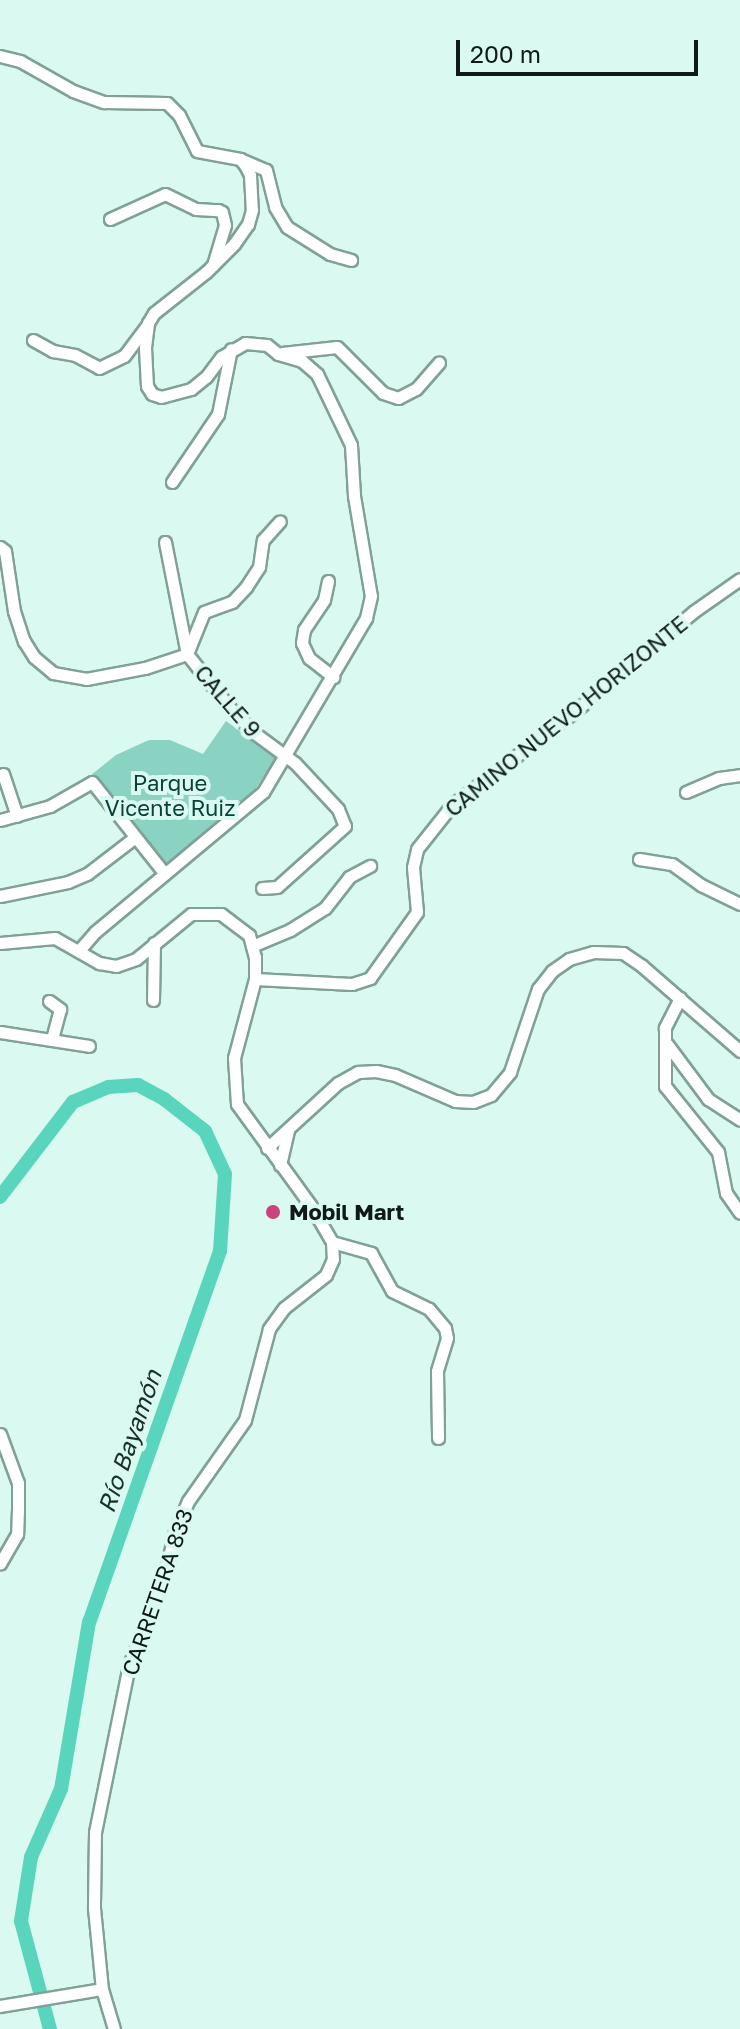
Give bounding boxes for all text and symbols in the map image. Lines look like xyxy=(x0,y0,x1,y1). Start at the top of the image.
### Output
scale bar xyxy=(460,24,702,74)
text: 200 m xyxy=(470,39,541,68)
street label: CAMINO NUEVO HORIZONTE xyxy=(440,610,692,822)
street label: CALLE 9 xyxy=(190,660,266,742)
park label: Parque Vicente Ruiz xyxy=(105,769,235,820)
place label: Mobil Mart xyxy=(289,1199,404,1225)
marker: Mobil Mart xyxy=(264,1203,282,1221)
water label: Río Bayamón xyxy=(91,1366,167,1516)
street label: CARRETERA 833 xyxy=(116,1505,198,1679)

